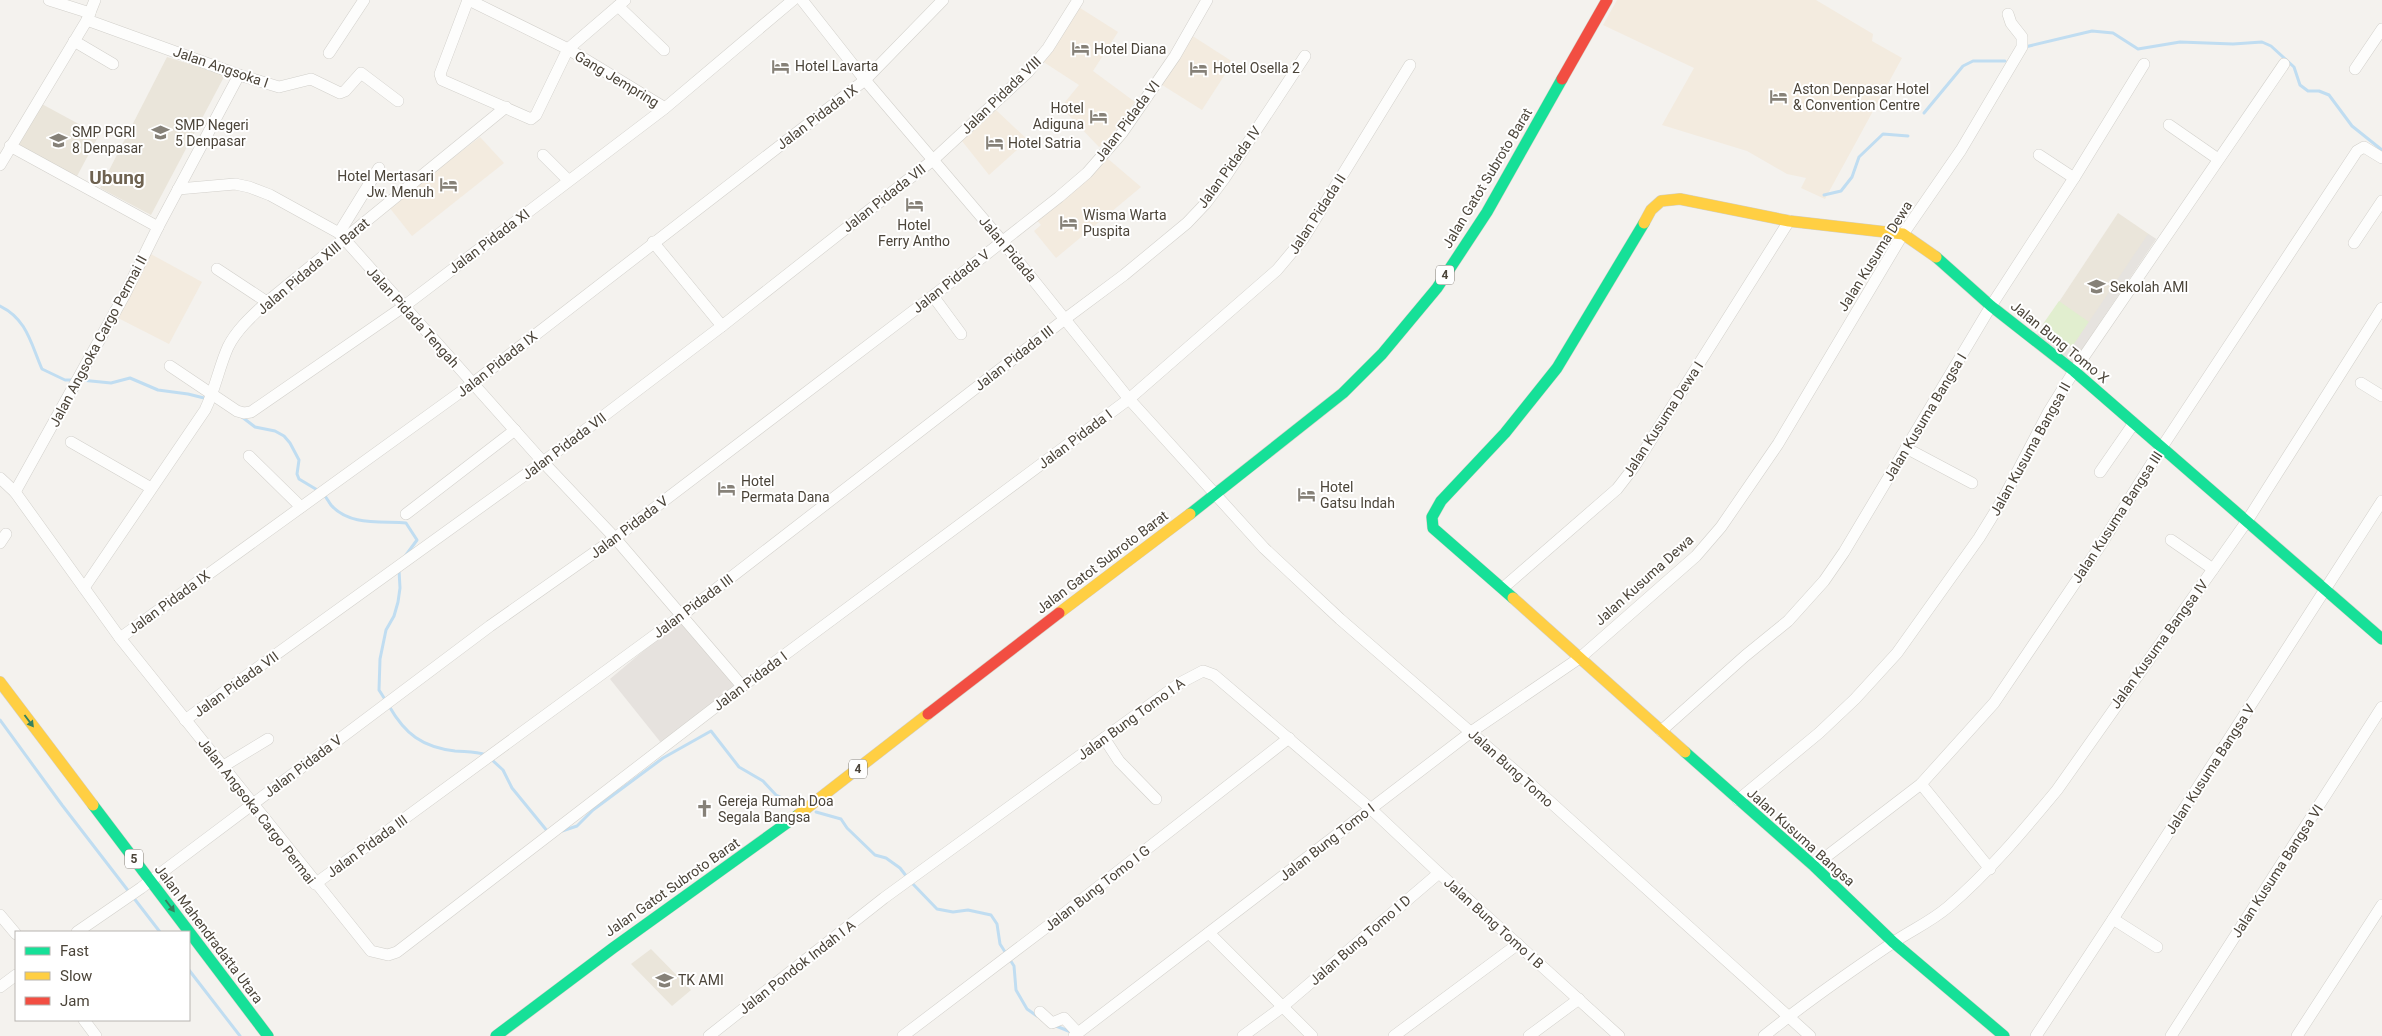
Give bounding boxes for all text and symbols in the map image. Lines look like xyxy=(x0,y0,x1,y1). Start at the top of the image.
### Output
hotel icon: Hotel Diana xyxy=(1070,39,1090,59)
place label: Hotel Diana xyxy=(1094,41,1166,57)
street label: Jalan Angsoka I xyxy=(171,43,271,91)
street label: Gang Jempring xyxy=(572,48,662,110)
street label: Jalan Pidada VIII xyxy=(958,53,1044,137)
hotel icon: Hotel Lavarta xyxy=(771,56,791,76)
place label: Hotel Lavarta xyxy=(795,58,878,74)
hotel icon: Hotel Osella 2 xyxy=(1189,58,1209,78)
place label: Hotel Osella 2 xyxy=(1213,60,1300,76)
street label: Jalan Pidada VI xyxy=(1091,77,1163,165)
street label: Jalan Pidada IX xyxy=(773,81,861,153)
place label: Aston Denpasar Hotel & Convention Centre xyxy=(1793,81,1929,113)
hotel icon: Aston Denpasar Hotel & Convention Centre xyxy=(1769,87,1789,107)
place label: Hotel Adiguna xyxy=(1033,100,1084,132)
street label: Jalan Gatot Subroto Barat xyxy=(1439,105,1535,251)
hotel icon: Hotel Adiguna xyxy=(1088,106,1108,126)
place label: SMP Negeri 5 Denpasar xyxy=(175,117,249,149)
school or university icon: SMP Negeri 5 Denpasar xyxy=(151,123,171,143)
street label: Jalan Pidada IV xyxy=(1194,123,1264,211)
place label: SMP PGRI 8 Denpasar xyxy=(72,124,143,156)
school or university icon: SMP PGRI 8 Denpasar xyxy=(48,130,68,150)
hotel icon: Hotel Satria xyxy=(984,133,1004,153)
place label: Hotel Satria xyxy=(1008,135,1081,151)
street label: Jalan Pidada VII xyxy=(839,161,929,235)
district label: Ubung xyxy=(89,166,145,189)
place label: Hotel Mertasari Jw. Menuh xyxy=(337,168,434,200)
street label: Jalan Pidada II xyxy=(1285,171,1349,257)
hotel icon: Hotel Mertasari Jw. Menuh xyxy=(438,174,458,194)
hotel icon: Hotel Ferry Antho xyxy=(904,195,924,215)
street label: Jalan Kusuma Dewa xyxy=(1835,198,1915,314)
street label: Jalan Pidada XI xyxy=(445,205,533,277)
place label: Wisma Warta Puspita xyxy=(1083,207,1167,239)
street label: Jalan Pidada xyxy=(976,213,1040,285)
hotel icon: Wisma Warta Puspita xyxy=(1059,213,1079,233)
street label: Jalan Pidada XIII Barat xyxy=(254,214,372,317)
place label: Hotel Ferry Antho xyxy=(878,217,950,249)
street label: Jalan Pidada V xyxy=(909,246,993,316)
street label: Jalan Angsoka Cargo Permai II xyxy=(46,253,150,429)
street label: Jalan Pidada Tengah xyxy=(364,263,462,371)
road number: 4 xyxy=(1436,266,1454,284)
school or university icon: Sekolah AMI xyxy=(2086,277,2106,297)
place label: Sekolah AMI xyxy=(2110,279,2188,295)
street label: Jalan Bung Tomo X xyxy=(2008,298,2112,386)
street label: Jalan Pidada III xyxy=(971,322,1057,394)
street label: Jalan Pidada IX xyxy=(454,328,540,400)
street label: Jalan Kusuma Bangsa I xyxy=(1880,350,1970,484)
street label: Jalan Kusuma Dewa I xyxy=(1620,358,1706,480)
street label: Jalan Kusuma Bangsa II xyxy=(1987,379,2073,519)
street label: Jalan Pidada I xyxy=(1035,406,1115,472)
street label: Jalan Pidada VII xyxy=(519,409,609,483)
street label: Jalan Kusuma Bangsa III xyxy=(2068,448,2166,586)
place label: Hotel Permata Dana xyxy=(741,473,830,505)
hotel icon: Hotel Permata Dana xyxy=(717,479,737,499)
place label: Hotel Gatsu Indah xyxy=(1320,479,1395,511)
hotel icon: Hotel Gatsu Indah xyxy=(1296,485,1316,505)
street label: Jalan Pidada V xyxy=(587,493,671,561)
street label: Jalan Gatot Subroto Barat xyxy=(1033,507,1171,617)
street label: Jalan Kusuma Dewa xyxy=(1591,532,1697,628)
street label: Jalan Pidada IX xyxy=(125,567,213,637)
street label: Jalan Pidada III xyxy=(650,571,736,641)
street label: Jalan Kusuma Bangsa IV xyxy=(2107,576,2211,711)
street label: Jalan Pidada VII xyxy=(191,648,281,720)
street label: Jalan Pidada I xyxy=(710,648,790,714)
street label: Jalan Bung Tomo I A xyxy=(1074,675,1188,763)
street label: Jalan Kusuma Bangsa V xyxy=(2162,701,2258,837)
one-way arrow xyxy=(24,714,35,727)
street label: Jalan Bung Tomo xyxy=(1465,726,1557,810)
street label: Jalan Pidada V xyxy=(261,732,345,800)
street label: Jalan Angsoka Cargo Permai xyxy=(195,735,319,887)
road number: 4 xyxy=(849,760,867,779)
street label: Jalan Kusuma Bangsa xyxy=(1744,785,1858,889)
place label: Gereja Rumah Doa Segala Bangsa xyxy=(718,793,834,825)
church icon: Gereja Rumah Doa Segala Bangsa xyxy=(694,799,714,819)
street label: Jalan Bung Tomo I xyxy=(1276,800,1378,884)
street label: Jalan Kusuma Bangsa VI xyxy=(2228,802,2326,940)
street label: Jalan Pidada III xyxy=(324,811,410,881)
street label: Jalan Gatot Subroto Barat xyxy=(602,834,743,940)
street label: Jalan Bung Tomo I G xyxy=(1041,842,1153,934)
road number: 5 xyxy=(125,850,143,869)
street label: Jalan Mahendradatta Utara xyxy=(152,862,266,1006)
street label: Jalan Bung Tomo I B xyxy=(1441,874,1547,972)
street label: Jalan Bung Tomo I D xyxy=(1306,892,1414,988)
one-way arrow xyxy=(165,899,175,913)
street label: Jalan Pondok Indah I A xyxy=(736,917,858,1017)
legend xyxy=(15,931,190,1021)
text: Fast xyxy=(60,942,89,960)
text: Slow xyxy=(60,967,92,985)
school or university icon: TK AMI xyxy=(654,970,674,990)
place label: TK AMI xyxy=(678,972,724,988)
text: Jam xyxy=(60,992,90,1010)

